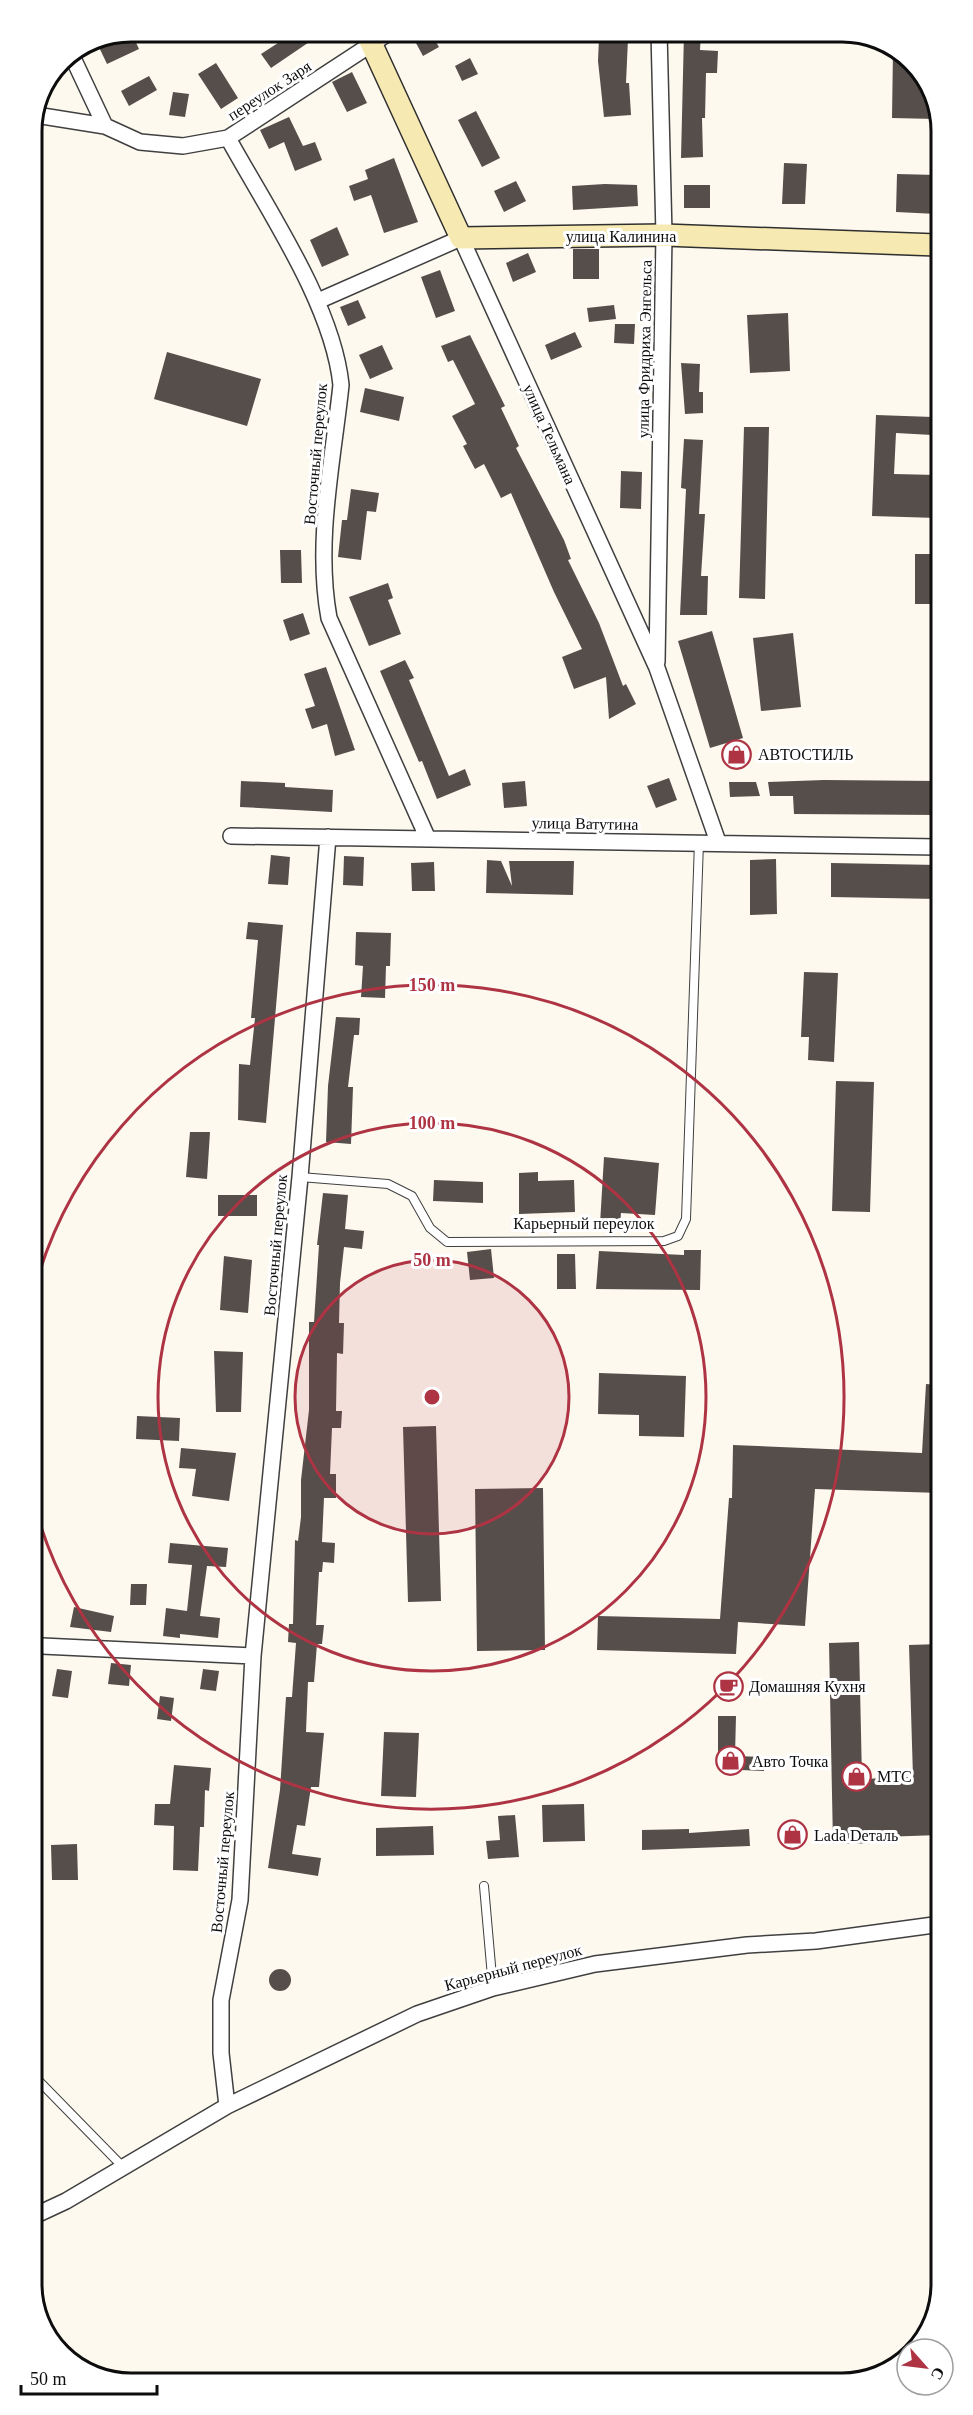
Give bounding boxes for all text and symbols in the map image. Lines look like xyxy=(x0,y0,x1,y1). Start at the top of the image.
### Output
street label: переулок Заря xyxy=(224,57,315,125)
street label: улица Калинина xyxy=(566,228,676,246)
street label: улица Фридриха Энгельса xyxy=(634,260,656,438)
street label: улица Тельмана xyxy=(519,381,579,487)
street label: Восточный переулок xyxy=(301,382,331,526)
shop icon: АВТОСТИЛЬ xyxy=(721,738,753,770)
place label: АВТОСТИЛЬ xyxy=(758,746,853,763)
street label: улица Ватутина xyxy=(531,814,639,834)
text: 150 m xyxy=(409,975,455,995)
text: 100 m xyxy=(409,1113,455,1133)
street label: Восточный переулок xyxy=(261,1173,291,1317)
street label: Карьерный переулок xyxy=(513,1215,655,1233)
text: 50 m xyxy=(413,1250,451,1270)
centre of rings xyxy=(422,1387,442,1407)
cafe icon: Домашняя Кухня xyxy=(712,1670,744,1702)
place label: Домашняя Кухня xyxy=(749,1678,866,1696)
shop icon: Авто Точка xyxy=(715,1745,747,1777)
place label: Авто Точка xyxy=(752,1753,828,1770)
shop icon: МТС xyxy=(840,1760,872,1792)
place label: МТС xyxy=(877,1768,912,1785)
street label: Восточный переулок xyxy=(208,1790,238,1934)
shop icon: Lada Dеталь xyxy=(777,1819,809,1851)
place label: Lada Dеталь xyxy=(814,1827,898,1844)
street label: Карьерный переулок xyxy=(443,1941,584,1995)
north arrow xyxy=(895,2337,955,2397)
scale bar xyxy=(21,2358,158,2396)
text: С xyxy=(928,2365,948,2383)
text: 50 m xyxy=(30,2369,67,2389)

